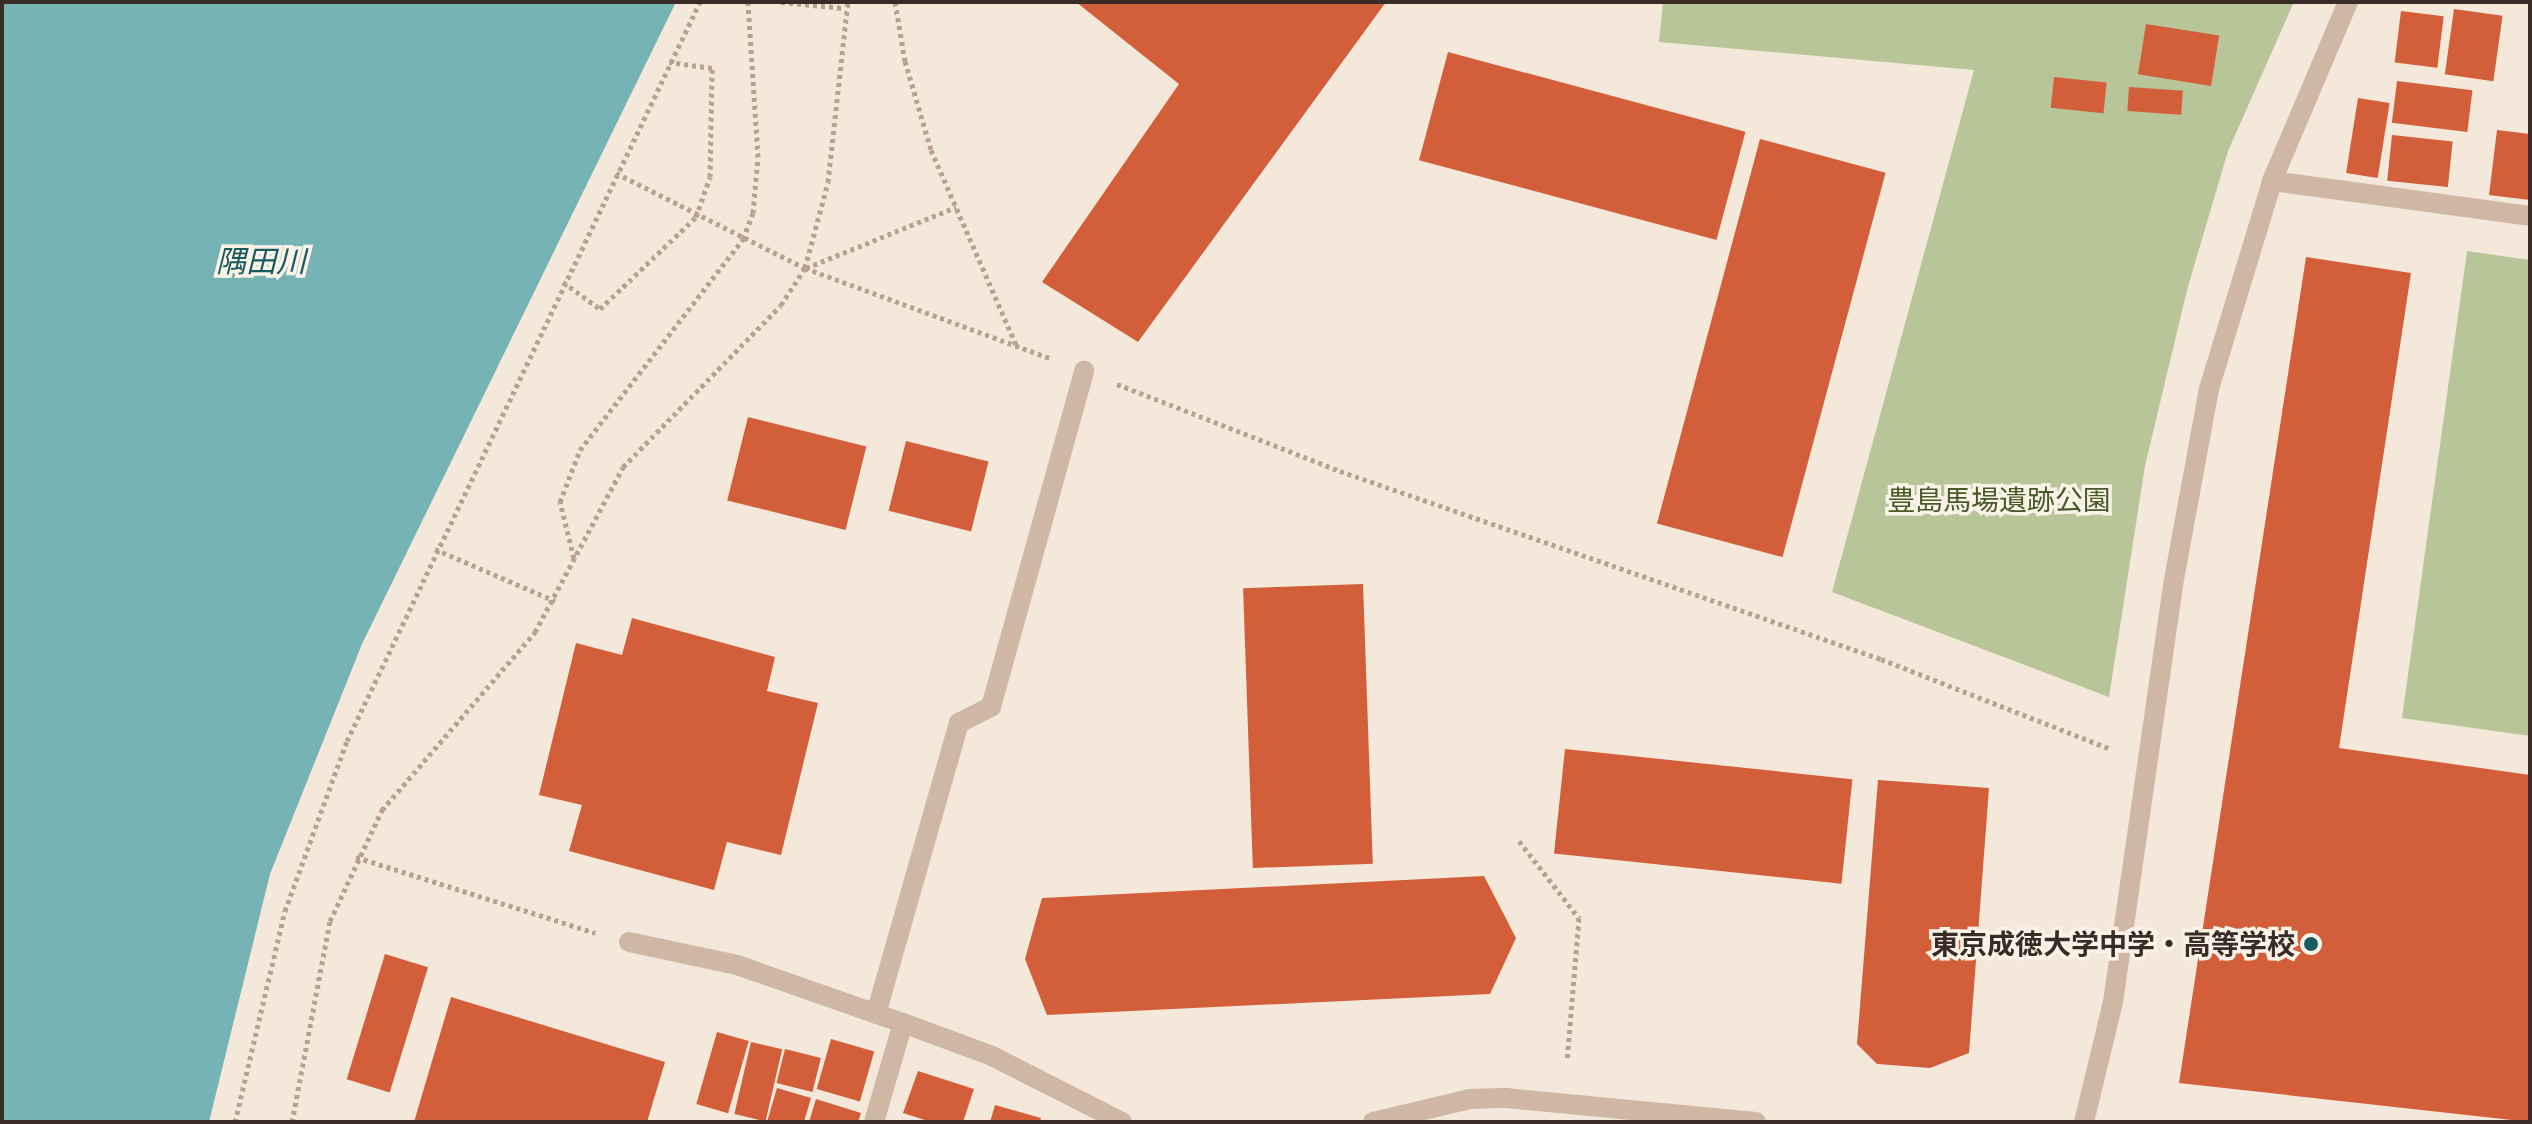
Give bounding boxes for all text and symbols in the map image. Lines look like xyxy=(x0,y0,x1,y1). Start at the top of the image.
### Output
water label: 隅田川 xyxy=(216,243,306,279)
park label: 豊島馬場遺跡公園 xyxy=(1887,483,2111,517)
place label: 東京成徳大学中学・高等学校 xyxy=(1931,927,2295,961)
marker: 東京成徳大学中学・高等学校 xyxy=(2302,935,2320,953)

